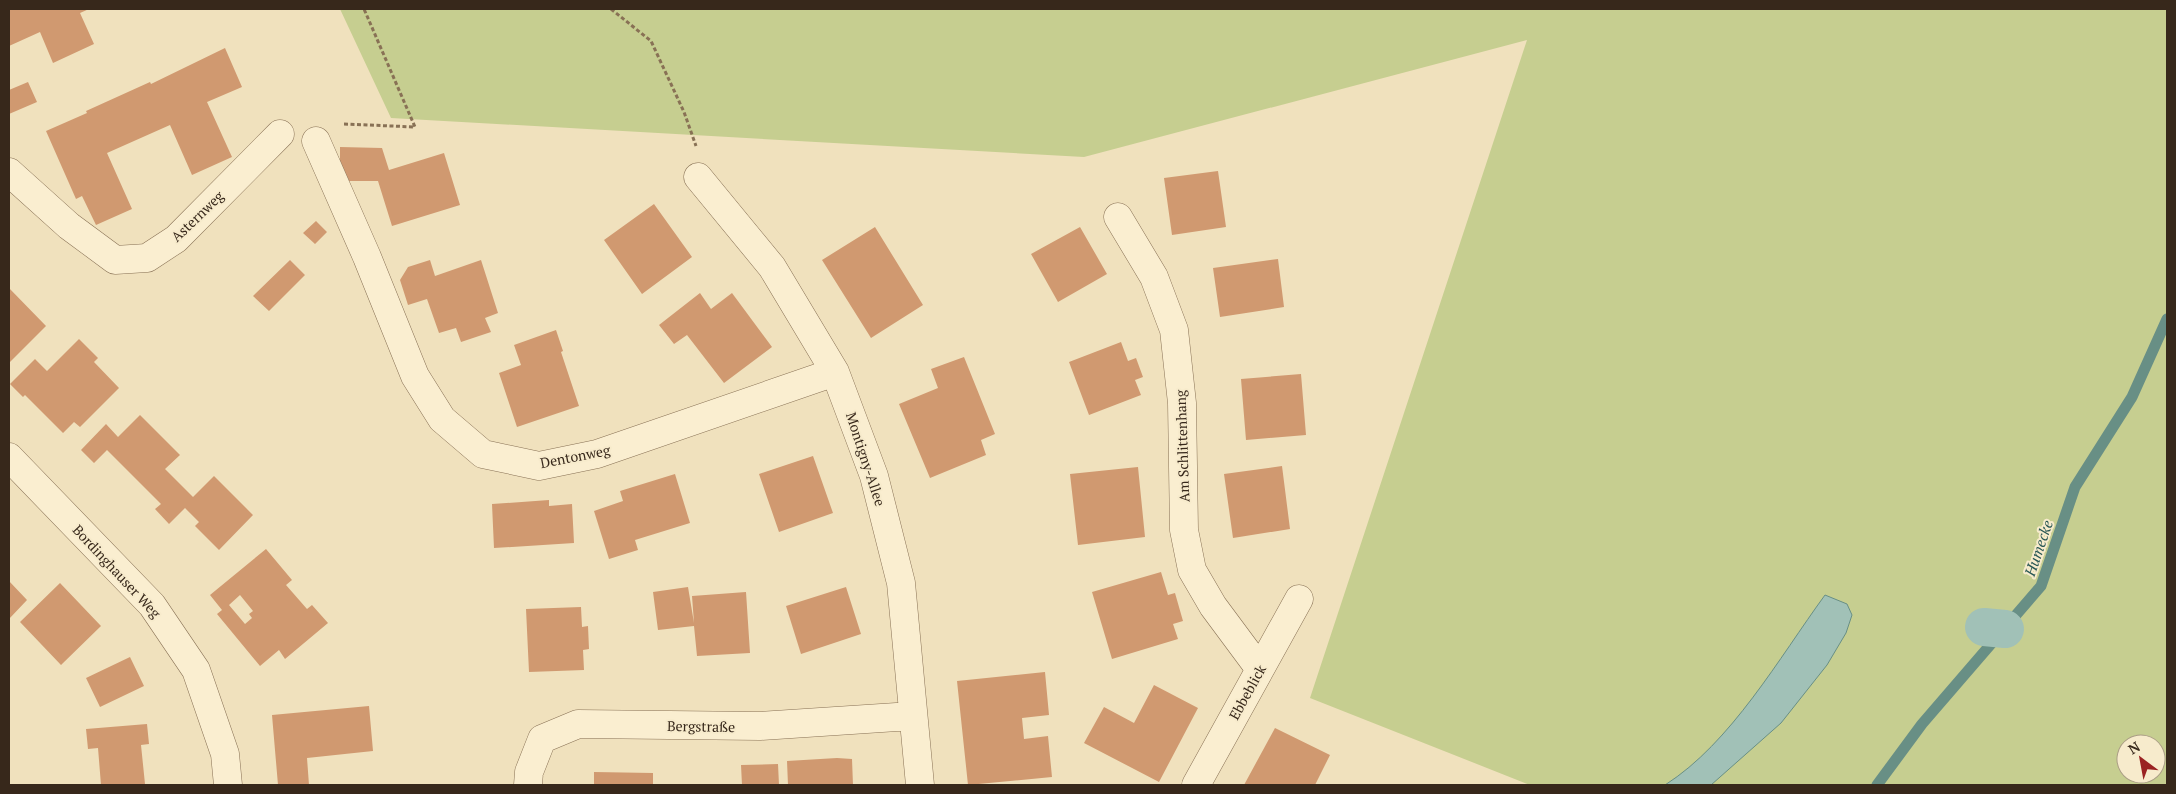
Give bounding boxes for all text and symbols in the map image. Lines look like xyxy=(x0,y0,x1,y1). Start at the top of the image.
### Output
street label: Asternweg xyxy=(167,186,228,246)
street label: Am Schlittenhang xyxy=(1171,389,1193,503)
street label: Montigny-Allee xyxy=(842,410,890,508)
street label: Dentonweg xyxy=(538,440,612,472)
water label: Humecke xyxy=(2019,517,2057,580)
street label: Bordinghauser Weg xyxy=(69,520,166,622)
street label: Ebbeblick xyxy=(1224,660,1270,723)
street label: Bergstraße xyxy=(667,716,735,736)
north arrow xyxy=(2116,734,2166,784)
text: N xyxy=(2124,736,2144,758)

